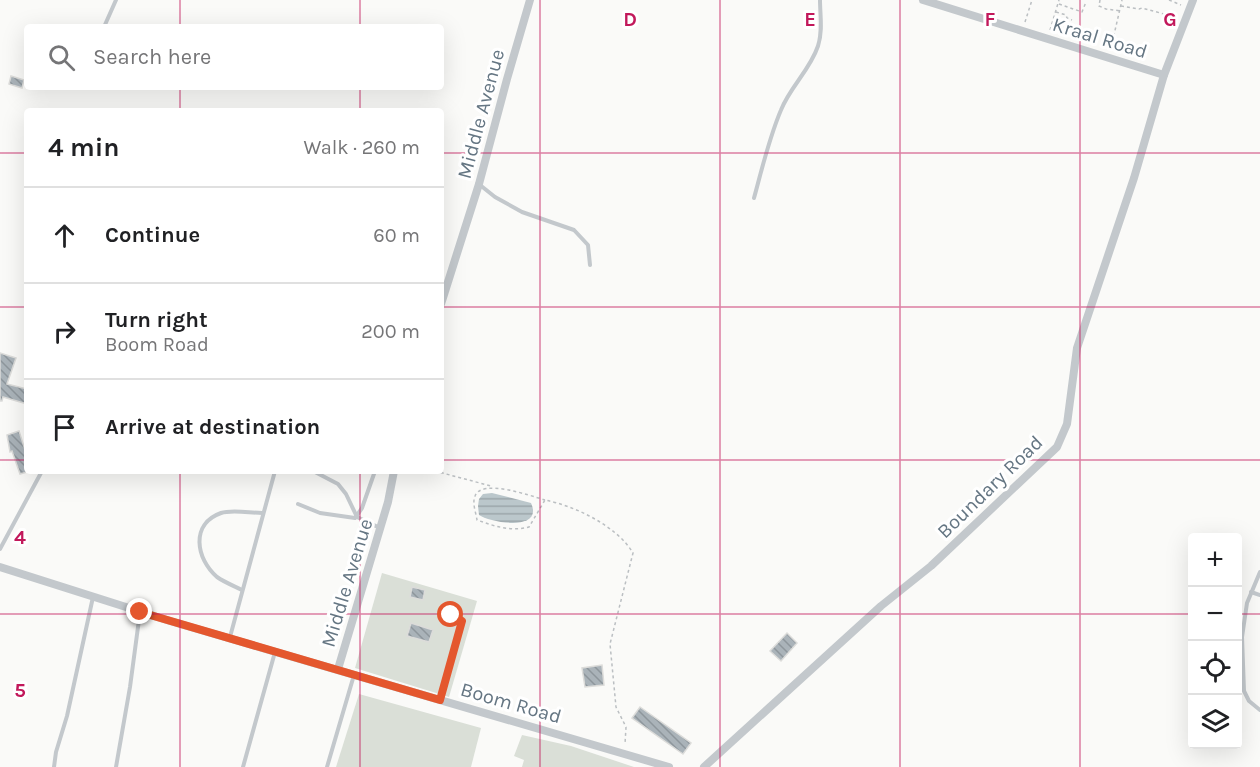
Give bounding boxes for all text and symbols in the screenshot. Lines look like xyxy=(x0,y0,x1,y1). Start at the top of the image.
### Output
text: D xyxy=(623,8,637,31)
text: E xyxy=(804,8,816,31)
text: F xyxy=(985,8,996,31)
text: G xyxy=(1163,8,1177,31)
street label: Kraal Road xyxy=(1050,13,1150,63)
search box xyxy=(24,24,444,90)
icon: search xyxy=(45,41,78,74)
text: Search here xyxy=(93,44,211,70)
street label: Middle Avenue xyxy=(453,47,509,181)
text: 4 min xyxy=(48,132,119,163)
text: Walk · 260 m xyxy=(303,136,420,159)
icon: ahead xyxy=(48,219,81,252)
text: Continue xyxy=(105,222,200,248)
text: 60 m xyxy=(373,224,420,247)
text: Turn right xyxy=(105,307,208,333)
icon: right xyxy=(48,315,81,348)
text: 200 m xyxy=(361,320,420,343)
text: Boom Road xyxy=(105,333,209,356)
icon: arrive xyxy=(48,411,81,444)
text: Arrive at destination xyxy=(105,414,320,440)
street label: Boundary Road xyxy=(932,431,1048,543)
street label: Middle Avenue xyxy=(317,516,377,650)
text: 4 xyxy=(14,526,26,549)
map controls xyxy=(1188,533,1242,749)
button: + xyxy=(1188,533,1242,587)
button: − xyxy=(1188,587,1242,641)
route end xyxy=(126,598,152,624)
route start xyxy=(437,601,463,627)
button: locate xyxy=(1188,641,1242,695)
street label: Boom Road xyxy=(458,678,564,728)
text: 5 xyxy=(14,679,26,702)
button: layers xyxy=(1188,695,1242,749)

